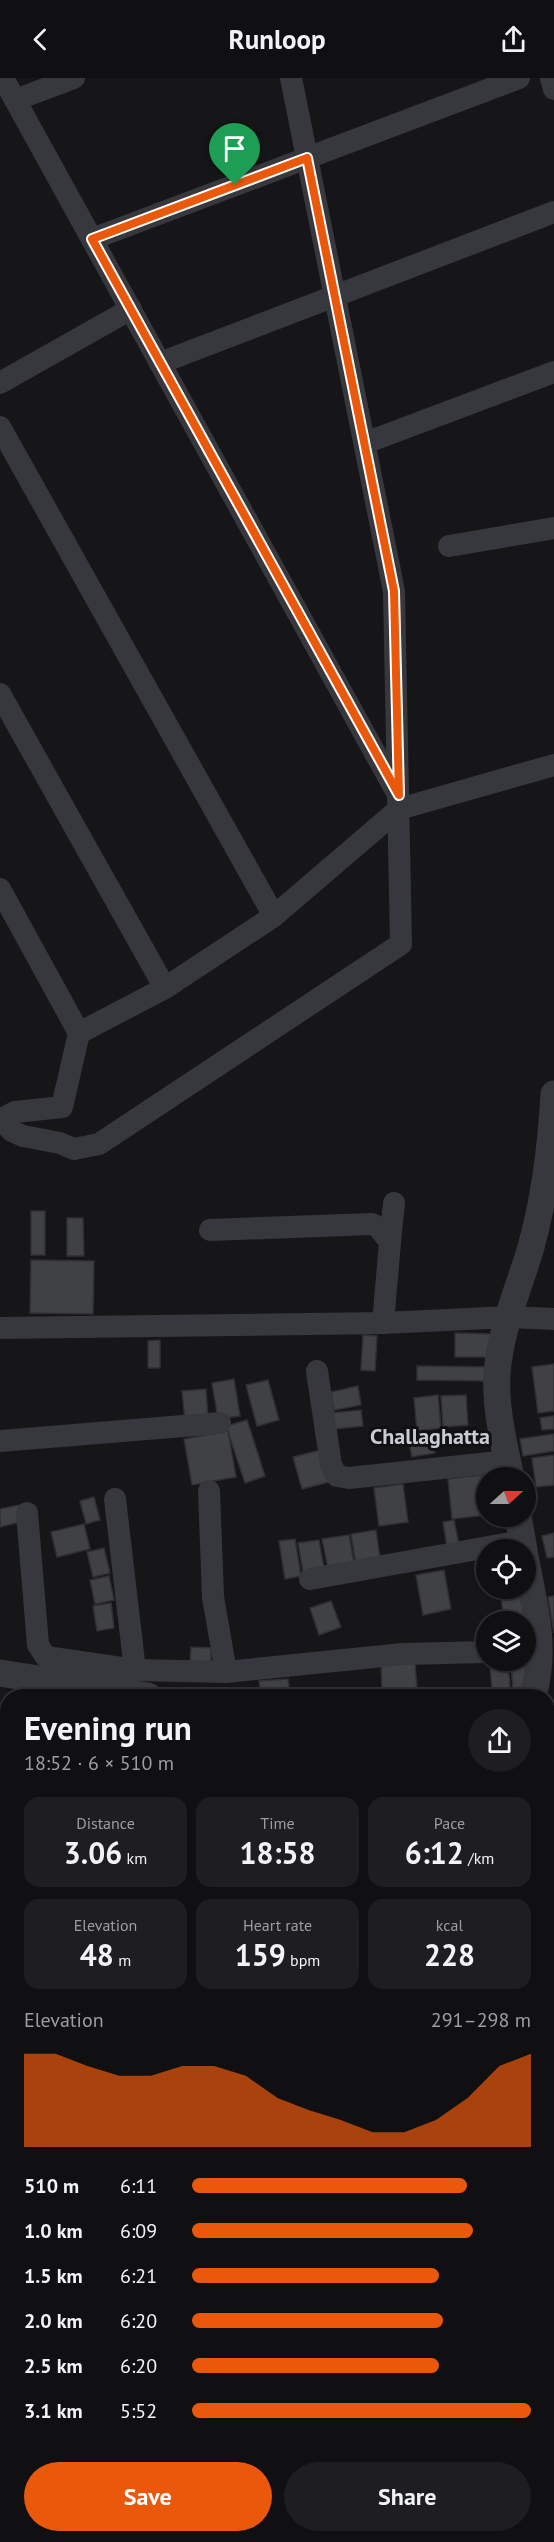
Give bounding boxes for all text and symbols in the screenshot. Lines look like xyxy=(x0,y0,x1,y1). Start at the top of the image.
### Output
text: Runloop xyxy=(228,22,326,56)
icon: back xyxy=(24,23,57,56)
icon: share xyxy=(497,23,530,56)
pin xyxy=(209,123,260,185)
icon: arrive xyxy=(218,132,251,165)
district label: Challaghatta xyxy=(370,1422,490,1450)
north arrow xyxy=(476,1467,536,1527)
map controls xyxy=(476,1467,536,1671)
button: locate xyxy=(476,1539,536,1599)
button: layers xyxy=(476,1611,536,1671)
text: Evening run xyxy=(24,1706,192,1749)
button: share xyxy=(468,1709,531,1772)
text: 18:52 · 6 × 510 m xyxy=(24,1750,174,1776)
text: Distance xyxy=(76,1813,135,1833)
text: Time xyxy=(260,1813,295,1833)
text: Pace xyxy=(434,1813,465,1833)
text: 3.06 xyxy=(64,1833,122,1872)
text: 18:58 xyxy=(239,1833,316,1872)
text: 6:12 xyxy=(405,1833,464,1872)
text: km xyxy=(122,1848,147,1868)
text: /km xyxy=(464,1848,494,1868)
text: Elevation xyxy=(74,1915,137,1935)
text: Heart rate xyxy=(243,1915,312,1935)
text: kcal xyxy=(436,1915,463,1935)
text: 48 xyxy=(80,1935,114,1974)
text: 159 xyxy=(235,1935,286,1974)
text: 228 xyxy=(424,1935,475,1974)
text: m xyxy=(114,1950,131,1970)
text: bpm xyxy=(286,1950,320,1970)
text: Elevation xyxy=(24,2007,104,2033)
text: 291–298 m xyxy=(431,2007,531,2033)
text: 510 m xyxy=(24,2173,79,2199)
text: 6:11 xyxy=(120,2173,157,2199)
text: 1.0 km xyxy=(24,2218,83,2244)
text: 6:09 xyxy=(120,2218,157,2244)
text: 1.5 km xyxy=(24,2263,83,2289)
text: 6:21 xyxy=(120,2263,157,2289)
text: 2.0 km xyxy=(24,2308,83,2334)
text: 6:20 xyxy=(120,2308,157,2334)
text: 2.5 km xyxy=(24,2353,83,2379)
text: 6:20 xyxy=(120,2353,157,2379)
text: 3.1 km xyxy=(24,2398,83,2424)
text: 5:52 xyxy=(120,2398,157,2424)
button: Save xyxy=(24,2462,272,2531)
button: Share xyxy=(284,2462,531,2531)

